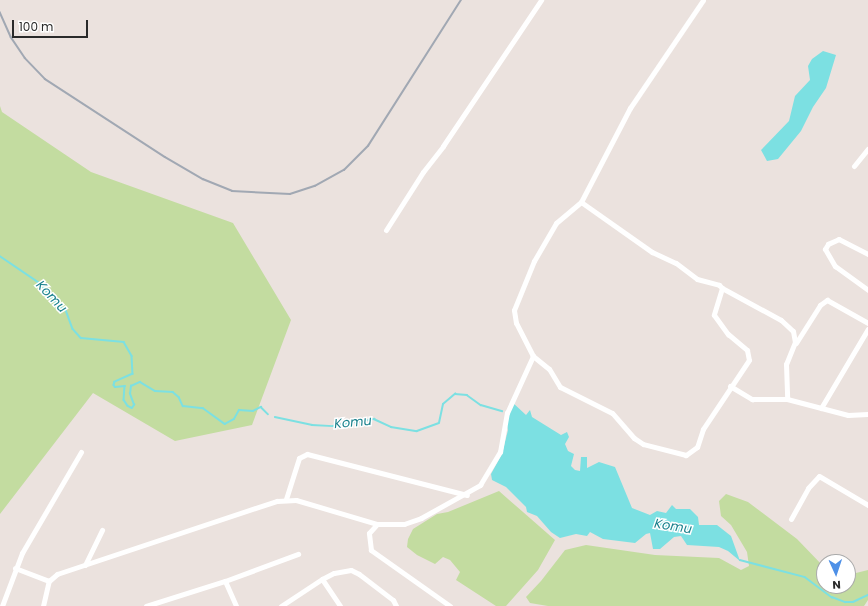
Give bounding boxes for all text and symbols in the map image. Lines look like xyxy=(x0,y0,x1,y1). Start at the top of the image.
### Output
scale bar xyxy=(14,12,90,38)
text: 100 m xyxy=(19,18,53,35)
water label: Komu xyxy=(32,278,70,316)
water label: Komu xyxy=(333,414,373,432)
water label: Komu xyxy=(653,516,693,538)
north arrow xyxy=(816,554,856,594)
text: N xyxy=(832,577,841,593)

